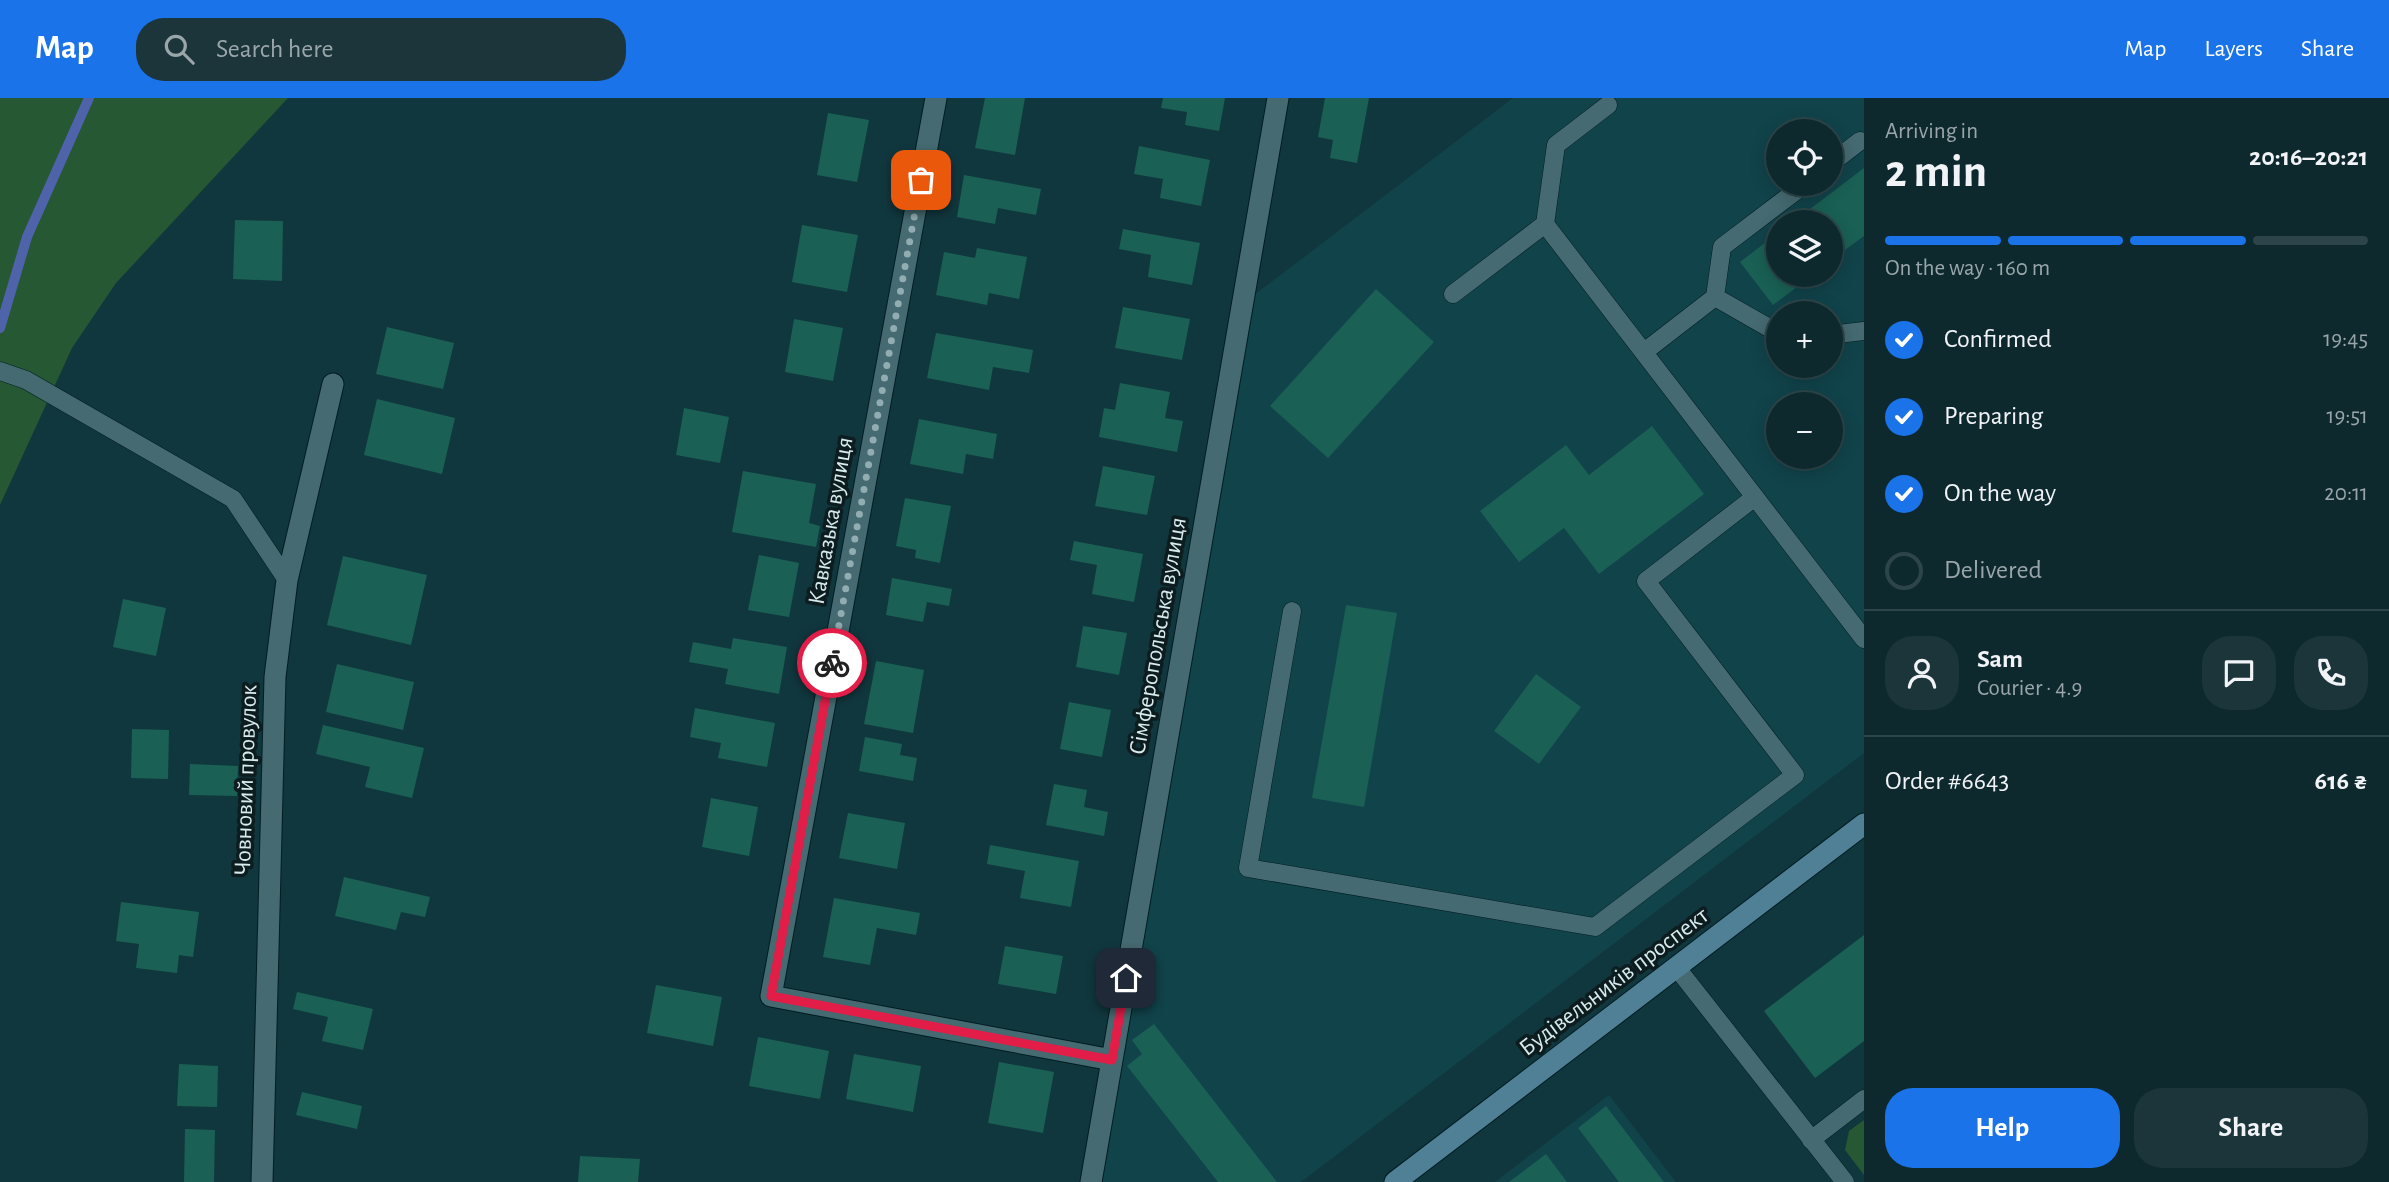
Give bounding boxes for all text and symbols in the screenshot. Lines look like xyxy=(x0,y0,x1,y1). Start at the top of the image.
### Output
search box xyxy=(136,18,626,81)
icon: search xyxy=(160,30,198,68)
text: Map xyxy=(35,32,94,65)
text: Search here xyxy=(216,36,334,62)
text: Map xyxy=(2124,37,2166,61)
text: Layers xyxy=(2204,37,2263,61)
text: Share xyxy=(2301,37,2354,61)
map controls xyxy=(1766,119,1843,469)
button: locate xyxy=(1766,119,1843,196)
text: Arriving in xyxy=(1885,120,1978,143)
text: 20:16–20:21 xyxy=(2249,144,2368,170)
text: 2 min xyxy=(1885,149,1987,195)
pin xyxy=(891,150,951,210)
icon: bag xyxy=(902,161,940,199)
button: layers xyxy=(1766,210,1843,287)
text: On the way · 160 m xyxy=(1885,257,2050,280)
button: + xyxy=(1766,301,1843,378)
icon: check xyxy=(1885,321,1923,359)
text: Confirmed xyxy=(1944,326,2052,352)
text: 19:45 xyxy=(2323,328,2368,351)
button: − xyxy=(1766,392,1843,469)
icon: check xyxy=(1885,398,1923,436)
text: Preparing xyxy=(1944,403,2043,429)
text: 19:51 xyxy=(2326,405,2368,428)
street label: Кавказька вулиця xyxy=(804,435,858,607)
icon: check xyxy=(1885,475,1923,513)
text: On the way xyxy=(1944,480,2056,506)
text: 20:11 xyxy=(2324,482,2368,505)
street label: Сімферопольська вулиця xyxy=(1125,515,1191,757)
text: Delivered xyxy=(1944,557,2042,583)
courier xyxy=(797,628,867,698)
button: person xyxy=(1885,636,1959,710)
button: chat xyxy=(2202,636,2276,710)
button: phone xyxy=(2294,636,2368,710)
icon: bike xyxy=(813,644,851,682)
text: Sam xyxy=(1977,646,2023,672)
text: Courier · 4.9 xyxy=(1977,677,2082,700)
street label: Човновий провулок xyxy=(231,684,261,876)
text: Order #6643 xyxy=(1885,768,2009,794)
text: 616 ₴ xyxy=(2315,768,2368,794)
street label: Будівельників проспект xyxy=(1515,903,1713,1061)
pin xyxy=(1096,948,1156,1008)
icon: home xyxy=(1107,959,1145,997)
button: Help xyxy=(1885,1088,2120,1168)
button: Share xyxy=(2134,1088,2368,1168)

